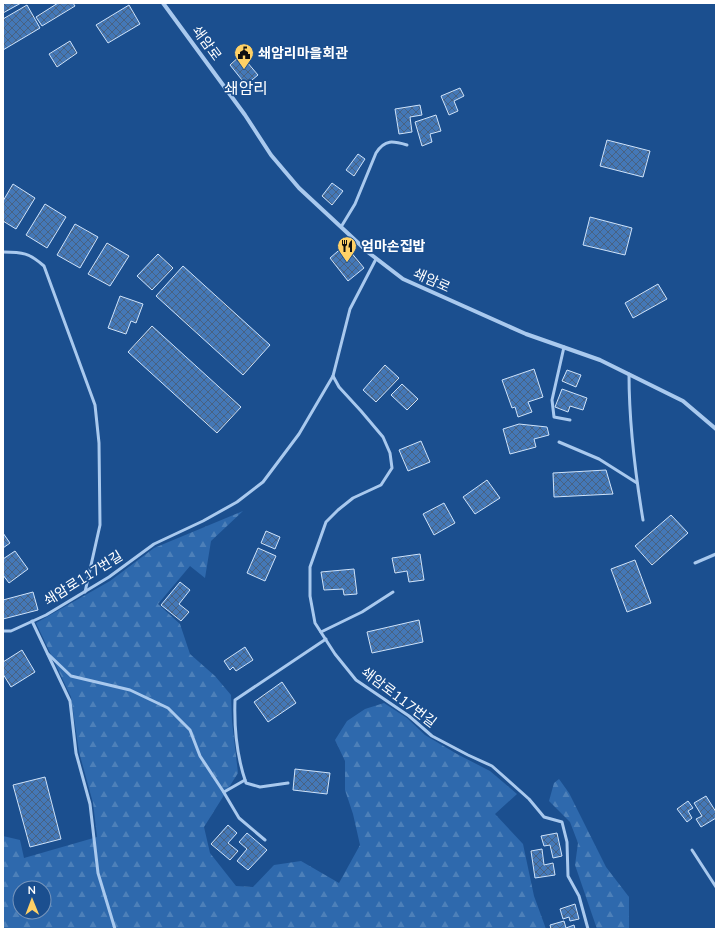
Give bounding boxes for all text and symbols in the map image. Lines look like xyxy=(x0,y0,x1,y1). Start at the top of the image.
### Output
street label: 쇄암로 xyxy=(188,22,226,65)
public building icon: 쇄암리마을회관 xyxy=(233,42,255,70)
place label: 쇄암리마을회관 xyxy=(258,44,348,63)
district label: 쇄암리 xyxy=(224,78,268,100)
restaurant icon: 엄마손집밥 xyxy=(336,235,358,263)
place label: 엄마손집밥 xyxy=(361,237,426,256)
street label: 쇄암로 xyxy=(410,264,453,297)
street label: 쇄암로117번길 xyxy=(40,547,126,610)
street label: 쇄암로117번길 xyxy=(357,663,440,732)
north arrow xyxy=(12,880,52,920)
text: N xyxy=(28,883,36,898)

